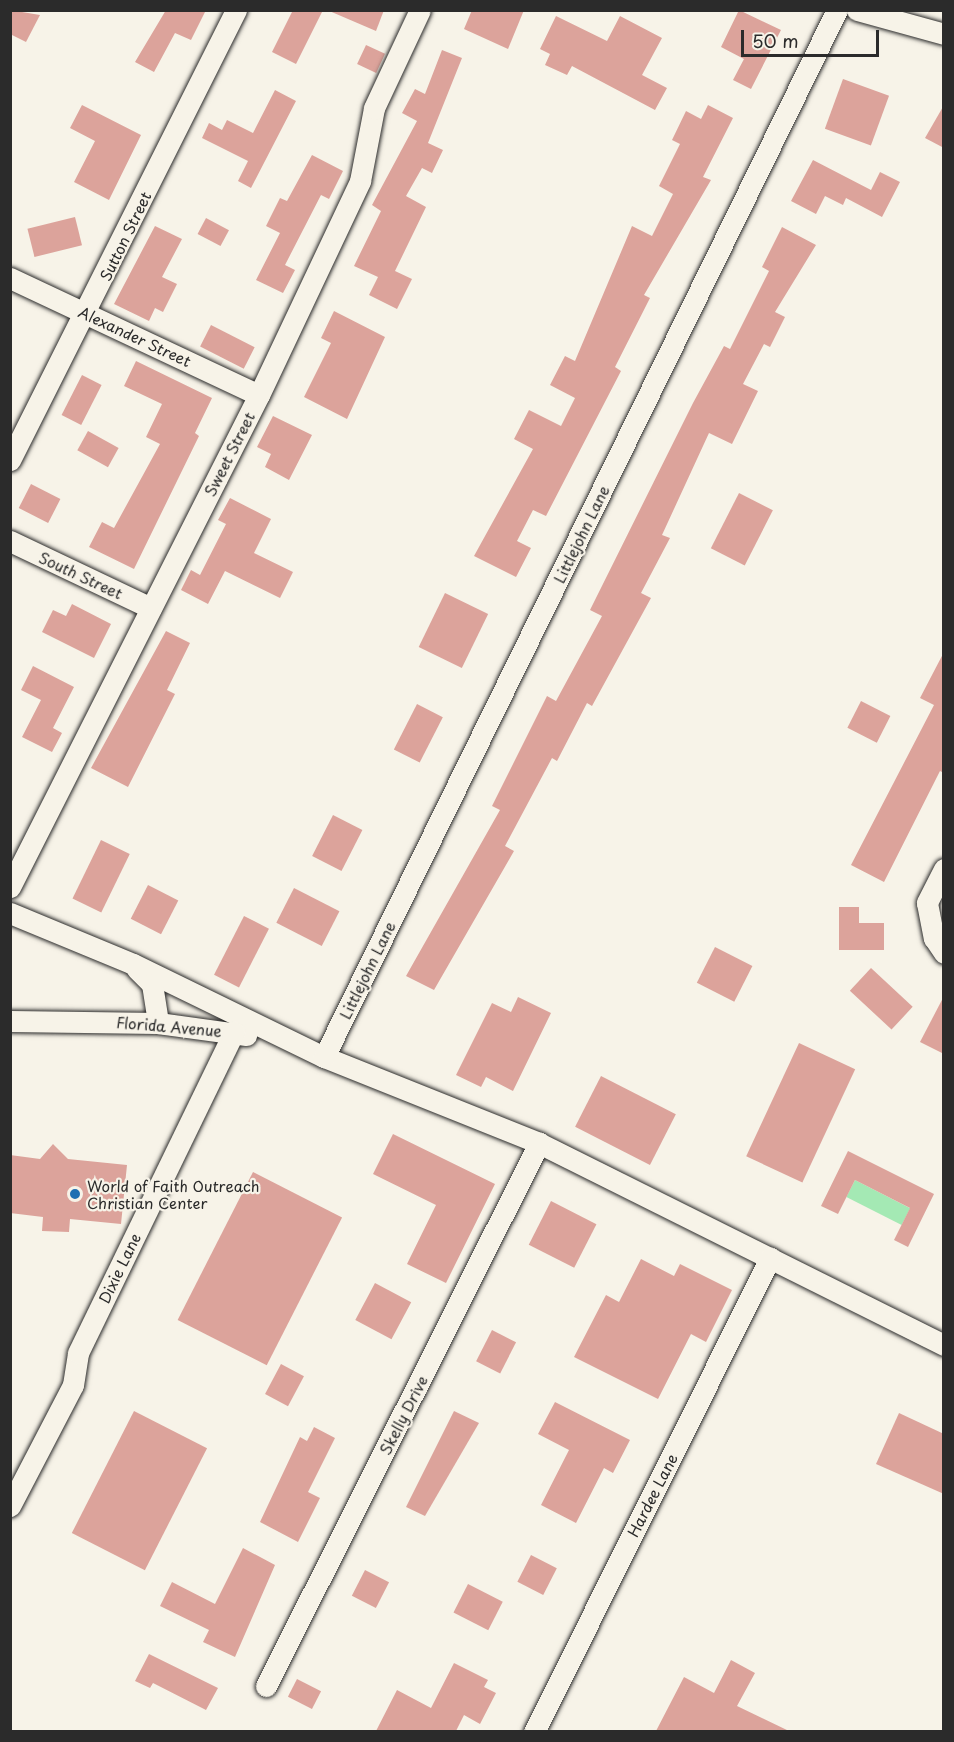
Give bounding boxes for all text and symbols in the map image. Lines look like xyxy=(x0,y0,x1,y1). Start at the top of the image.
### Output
scale bar xyxy=(744,18,882,56)
text: 50 m xyxy=(752,27,799,54)
street label: Sutton Street xyxy=(96,189,154,283)
street label: Alexander Street xyxy=(76,302,194,370)
street label: Sweet Street xyxy=(200,408,258,500)
street label: Littlejohn Lane xyxy=(549,482,613,586)
street label: South Street xyxy=(36,548,126,602)
street label: Littlejohn Lane xyxy=(335,918,399,1022)
street label: Florida Avenue xyxy=(115,1012,223,1040)
place label: World of Faith Outreach Christian Center xyxy=(87,1176,262,1211)
marker: World of Faith Outreach Christian Center xyxy=(68,1187,82,1201)
street label: Dixie Lane xyxy=(94,1230,144,1306)
street label: Skelly Drive xyxy=(375,1372,431,1458)
street label: Hardee Lane xyxy=(623,1450,681,1540)

